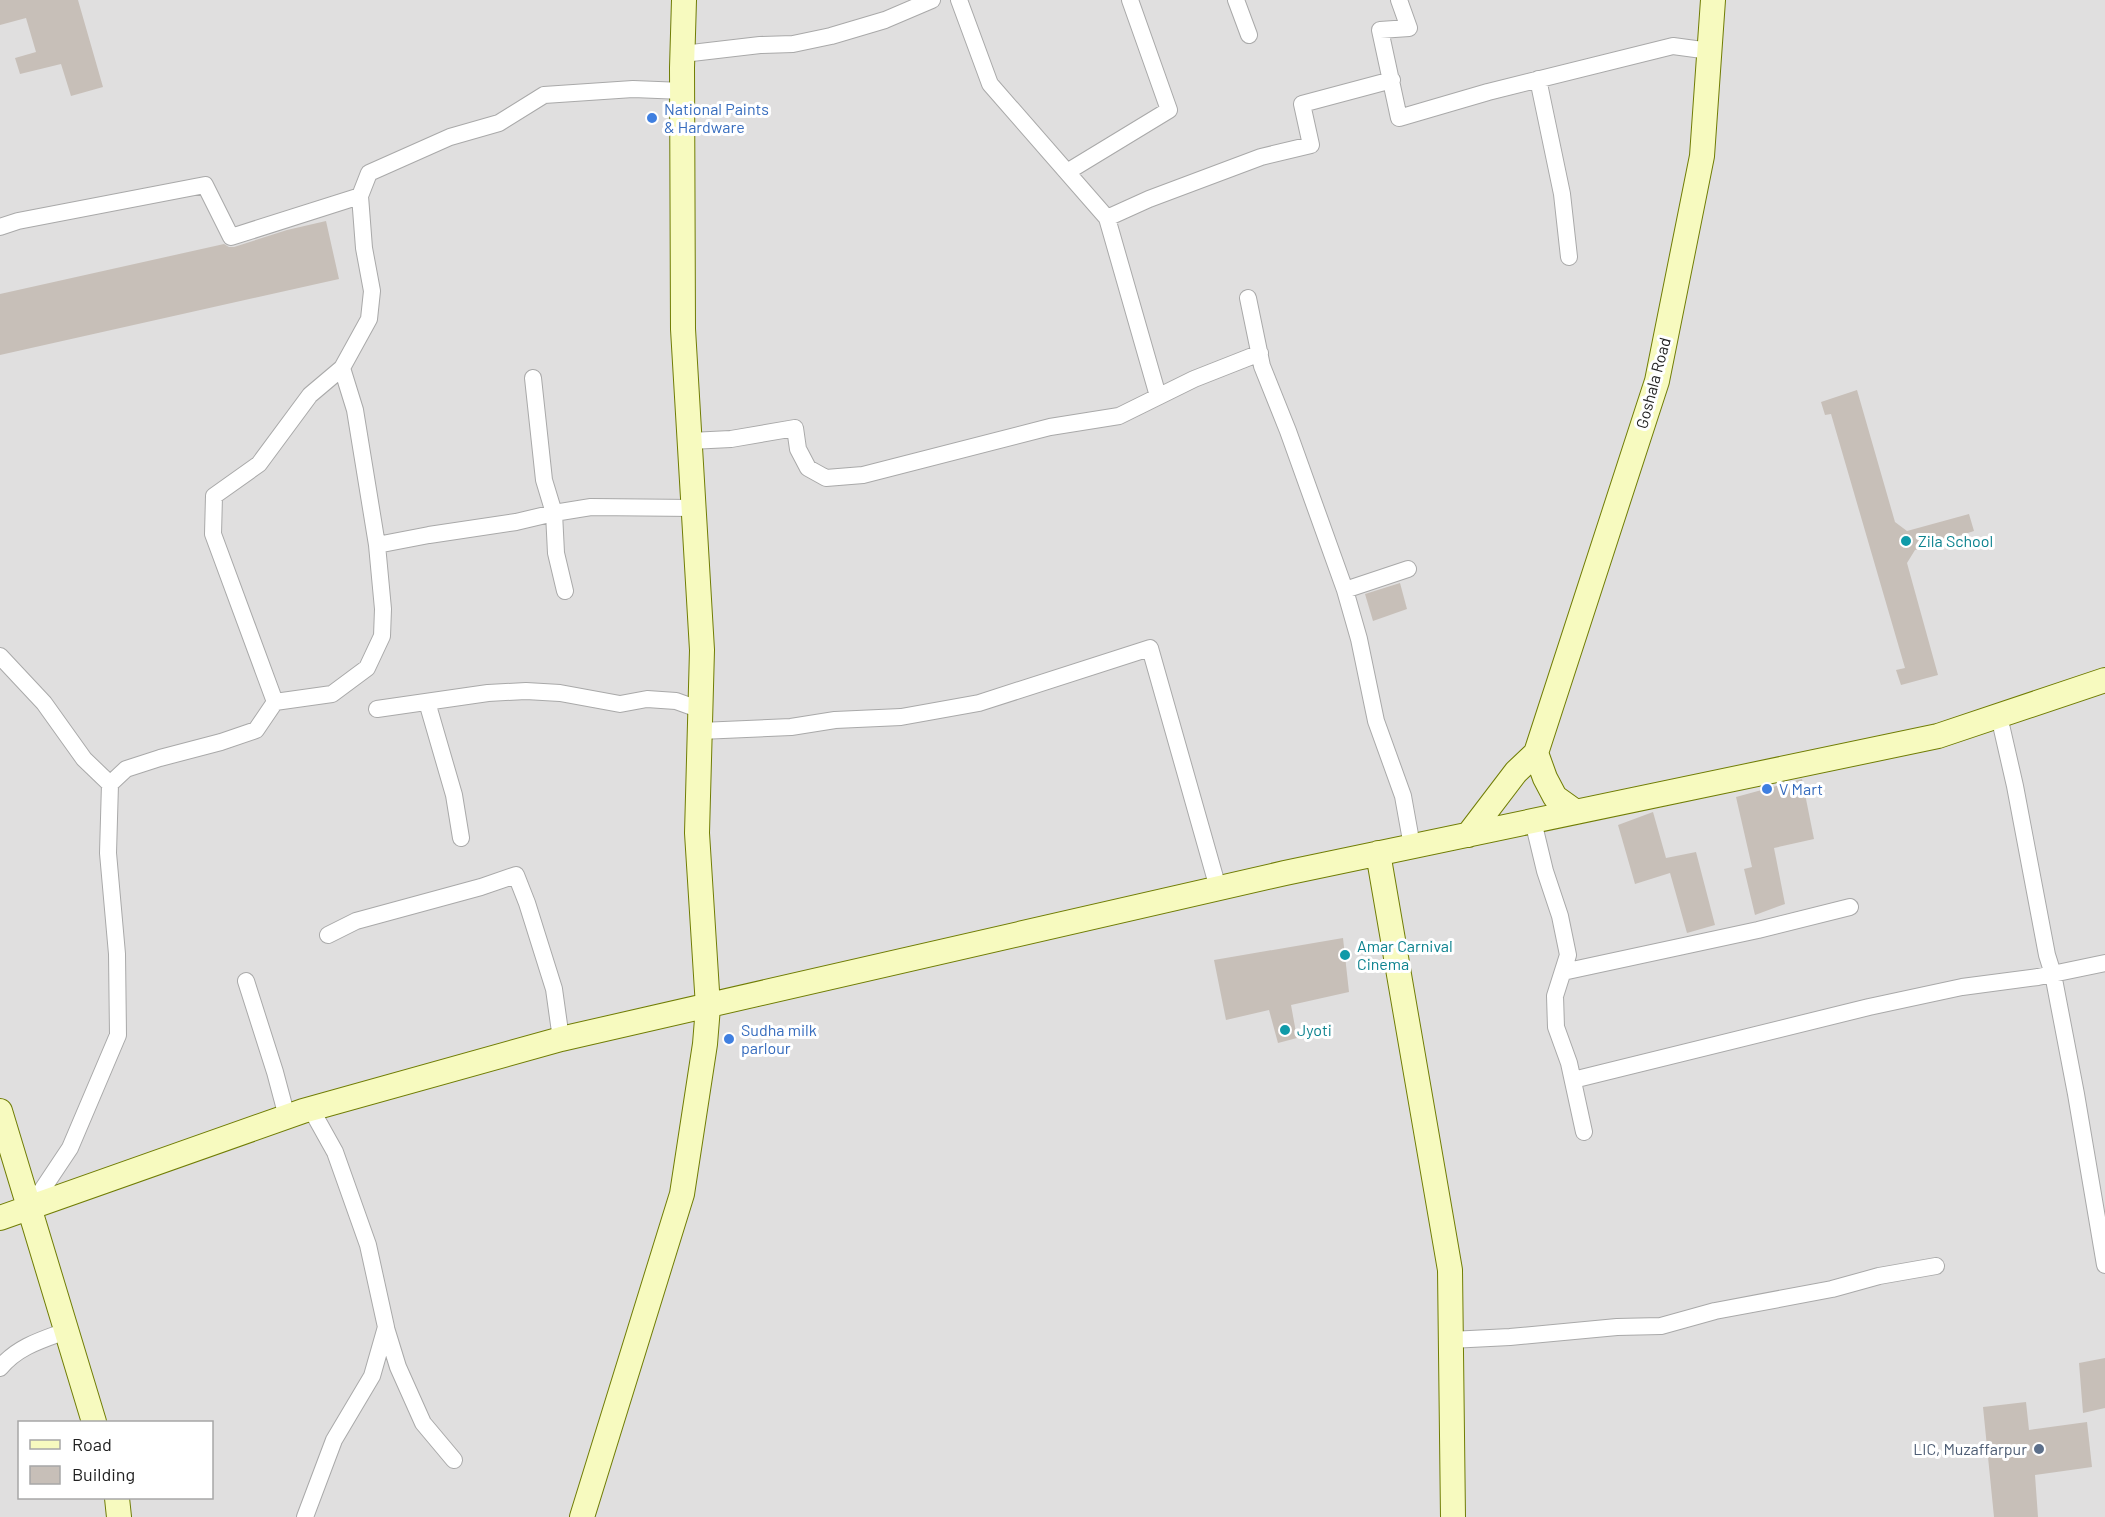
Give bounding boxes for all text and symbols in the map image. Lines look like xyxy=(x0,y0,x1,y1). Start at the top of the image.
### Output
place label: National Paints & Hardware xyxy=(664,99,769,136)
marker: National Paints & Hardware xyxy=(645,111,659,125)
street label: Goshala Road xyxy=(1631,335,1674,430)
place label: Zila School xyxy=(1918,531,1993,550)
marker: Zila School xyxy=(1899,534,1913,548)
place label: V Mart xyxy=(1779,779,1823,798)
marker: V Mart xyxy=(1760,782,1774,796)
place label: Amar Carnival Cinema xyxy=(1357,936,1453,973)
marker: Amar Carnival Cinema xyxy=(1338,948,1352,962)
place label: Sudha milk parlour xyxy=(741,1020,817,1057)
place label: Jyoti xyxy=(1297,1020,1332,1039)
marker: Jyoti xyxy=(1278,1023,1292,1037)
marker: Sudha milk parlour xyxy=(722,1032,736,1046)
legend xyxy=(18,1421,213,1499)
text: Road xyxy=(72,1433,112,1455)
place label: LIC, Muzaffarpur xyxy=(1913,1439,2027,1458)
marker: LIC, Muzaffarpur xyxy=(2032,1442,2046,1456)
text: Building xyxy=(72,1463,135,1485)

